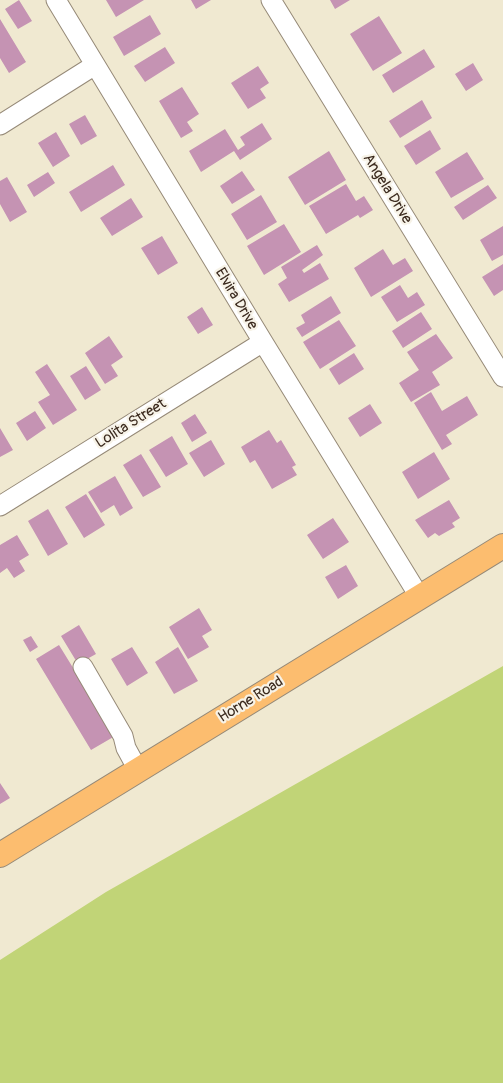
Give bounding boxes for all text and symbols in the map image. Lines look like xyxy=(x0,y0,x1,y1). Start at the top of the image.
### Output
street label: Angela Drive xyxy=(358,151,416,227)
street label: Elvira Drive xyxy=(211,265,261,333)
street label: Lolita Street xyxy=(92,395,170,453)
street label: Horne Road xyxy=(215,673,287,727)

